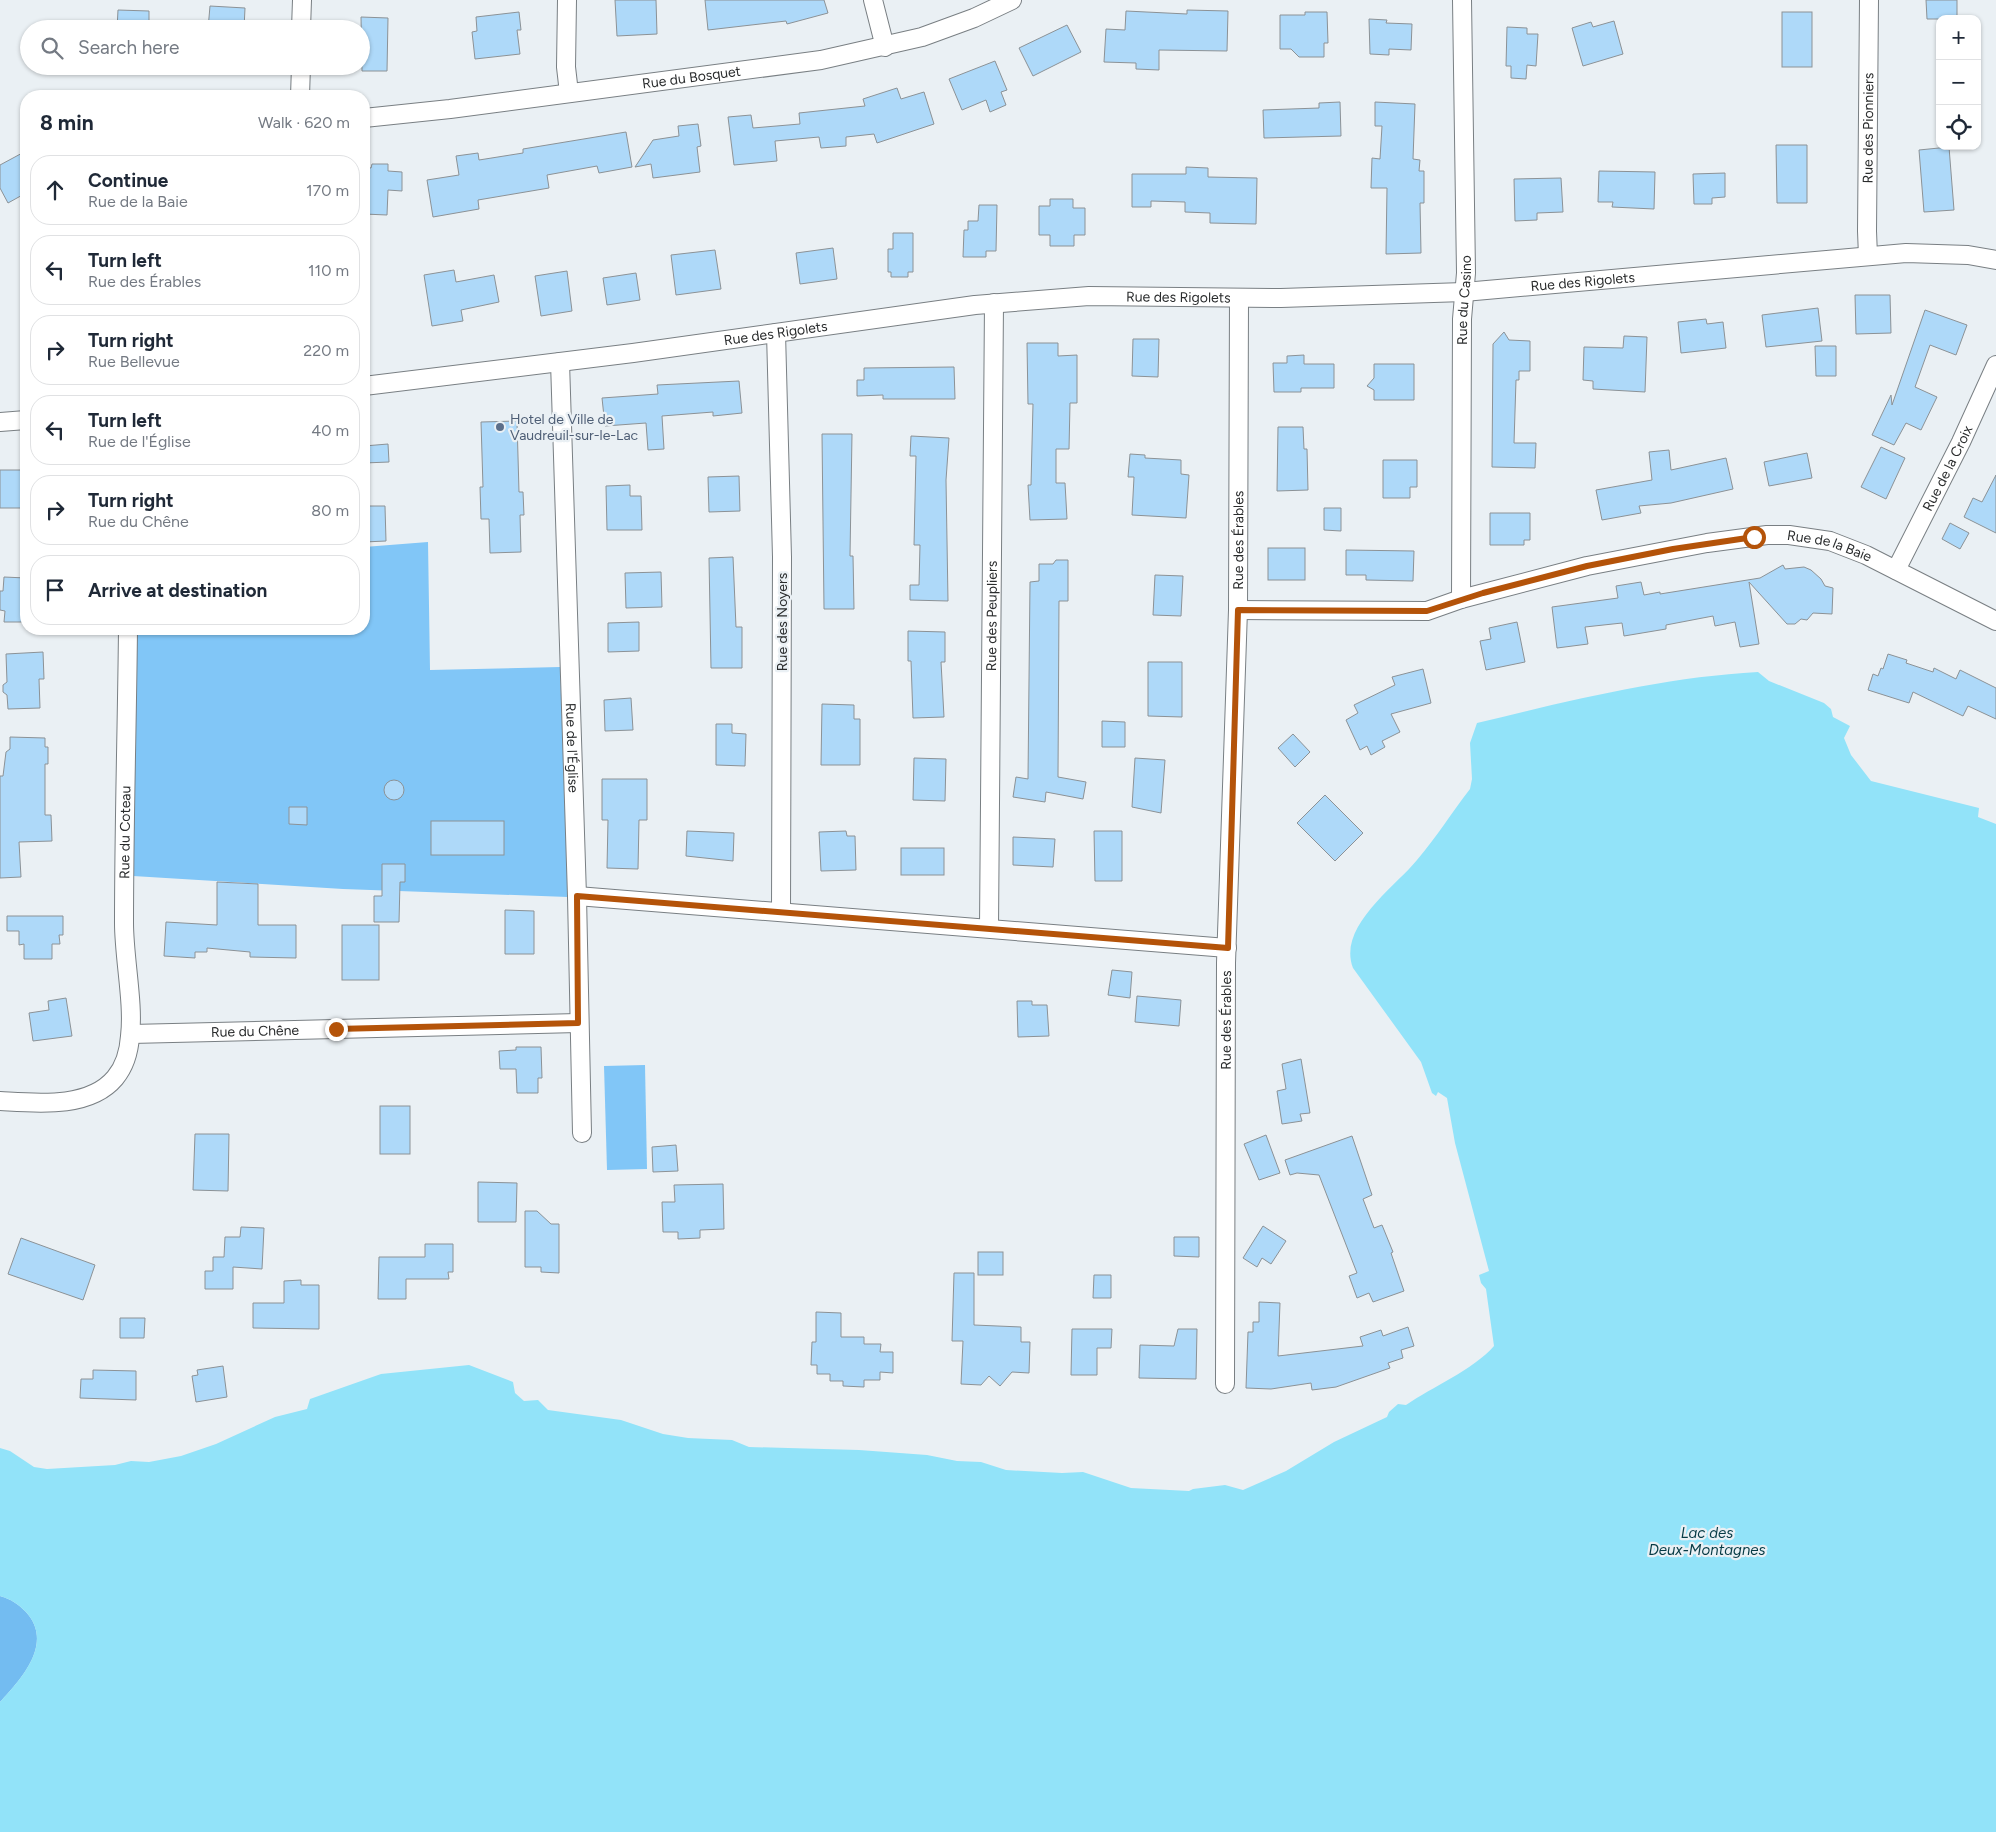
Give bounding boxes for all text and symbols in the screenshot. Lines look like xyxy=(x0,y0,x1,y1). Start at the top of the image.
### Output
map controls xyxy=(1936,15,1981,150)
button: + xyxy=(1936,15,1981,60)
search box xyxy=(20,20,370,75)
icon: search xyxy=(38,34,66,62)
text: Search here xyxy=(78,36,180,59)
button: − xyxy=(1936,60,1981,105)
street label: Rue du Bosquet xyxy=(641,62,742,92)
street label: Rue des Pionniers xyxy=(1859,73,1877,184)
button: locate xyxy=(1936,105,1981,150)
text: 8 min xyxy=(40,110,94,135)
text: Walk · 620 m xyxy=(258,113,350,132)
text: Continue xyxy=(88,169,168,192)
icon: ahead xyxy=(41,176,69,204)
text: 170 m xyxy=(306,181,349,200)
text: Rue de la Baie xyxy=(88,192,188,211)
text: Turn left xyxy=(88,249,162,272)
street label: Rue du Casino xyxy=(1453,255,1475,345)
icon: left xyxy=(41,256,69,284)
text: 110 m xyxy=(308,261,349,280)
street label: Rue des Rigolets xyxy=(1530,268,1636,295)
text: Rue des Érables xyxy=(88,272,201,291)
street label: Rue des Rigolets xyxy=(1126,288,1231,306)
street label: Rue des Rigolets xyxy=(723,317,829,349)
text: Turn right xyxy=(88,329,174,352)
icon: right xyxy=(41,336,69,364)
text: 220 m xyxy=(303,341,349,360)
text: Rue Bellevue xyxy=(88,352,180,371)
text: Turn left xyxy=(88,409,162,432)
place label: Hotel de Ville de Vaudreuil-sur-le-Lac xyxy=(510,411,639,444)
icon: left xyxy=(41,416,69,444)
text: 40 m xyxy=(311,421,349,440)
marker: Hotel de Ville de Vaudreuil-sur-le-Lac xyxy=(494,421,506,433)
street label: Rue de la Croix xyxy=(1919,422,1976,514)
text: Rue de l'Église xyxy=(88,432,191,451)
text: Turn right xyxy=(88,489,174,512)
street label: Rue des Érables xyxy=(1230,491,1247,590)
icon: right xyxy=(41,496,69,524)
text: 80 m xyxy=(311,501,349,520)
text: Rue du Chêne xyxy=(88,512,189,531)
route start xyxy=(1743,526,1766,549)
street label: Rue de la Baie xyxy=(1786,526,1875,565)
street label: Rue des Peupliers xyxy=(983,561,1000,671)
street label: Rue des Noyers xyxy=(774,573,791,671)
icon: arrive xyxy=(41,576,69,604)
text: Arrive at destination xyxy=(88,579,267,602)
street label: Rue de l'Église xyxy=(562,703,582,793)
street label: Rue du Coteau xyxy=(116,785,134,879)
street label: Rue des Érables xyxy=(1217,970,1234,1070)
route end xyxy=(325,1018,348,1041)
street label: Rue du Chêne xyxy=(211,1021,300,1041)
water label: Lac des Deux-Montagnes xyxy=(1648,1524,1766,1559)

